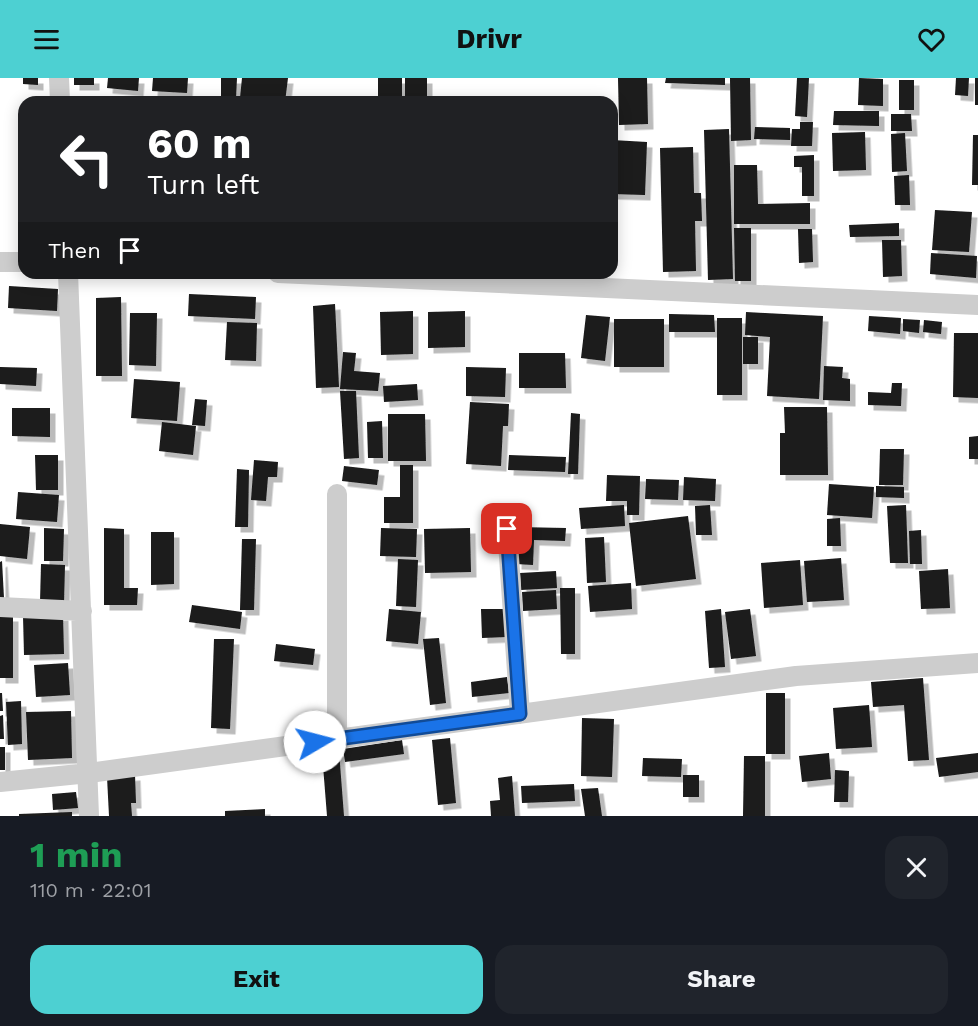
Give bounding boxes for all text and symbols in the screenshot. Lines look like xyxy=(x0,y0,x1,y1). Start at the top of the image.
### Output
icon: menu xyxy=(30,23,63,56)
text: Drivr xyxy=(456,23,522,55)
icon: heart xyxy=(915,23,948,56)
text: 60 m xyxy=(147,119,251,168)
icon: left xyxy=(48,120,126,198)
text: Turn left xyxy=(147,169,259,201)
icon: arrive xyxy=(113,234,146,267)
text: Then xyxy=(48,238,101,263)
pin xyxy=(481,503,532,554)
icon: arrive xyxy=(490,512,523,545)
position arrow xyxy=(283,710,347,774)
text: 1 min xyxy=(30,834,122,876)
button: close xyxy=(885,836,948,899)
text: 110 m · 22:01 xyxy=(30,878,152,902)
button: Exit xyxy=(30,945,483,1014)
button: Share xyxy=(495,945,948,1014)

